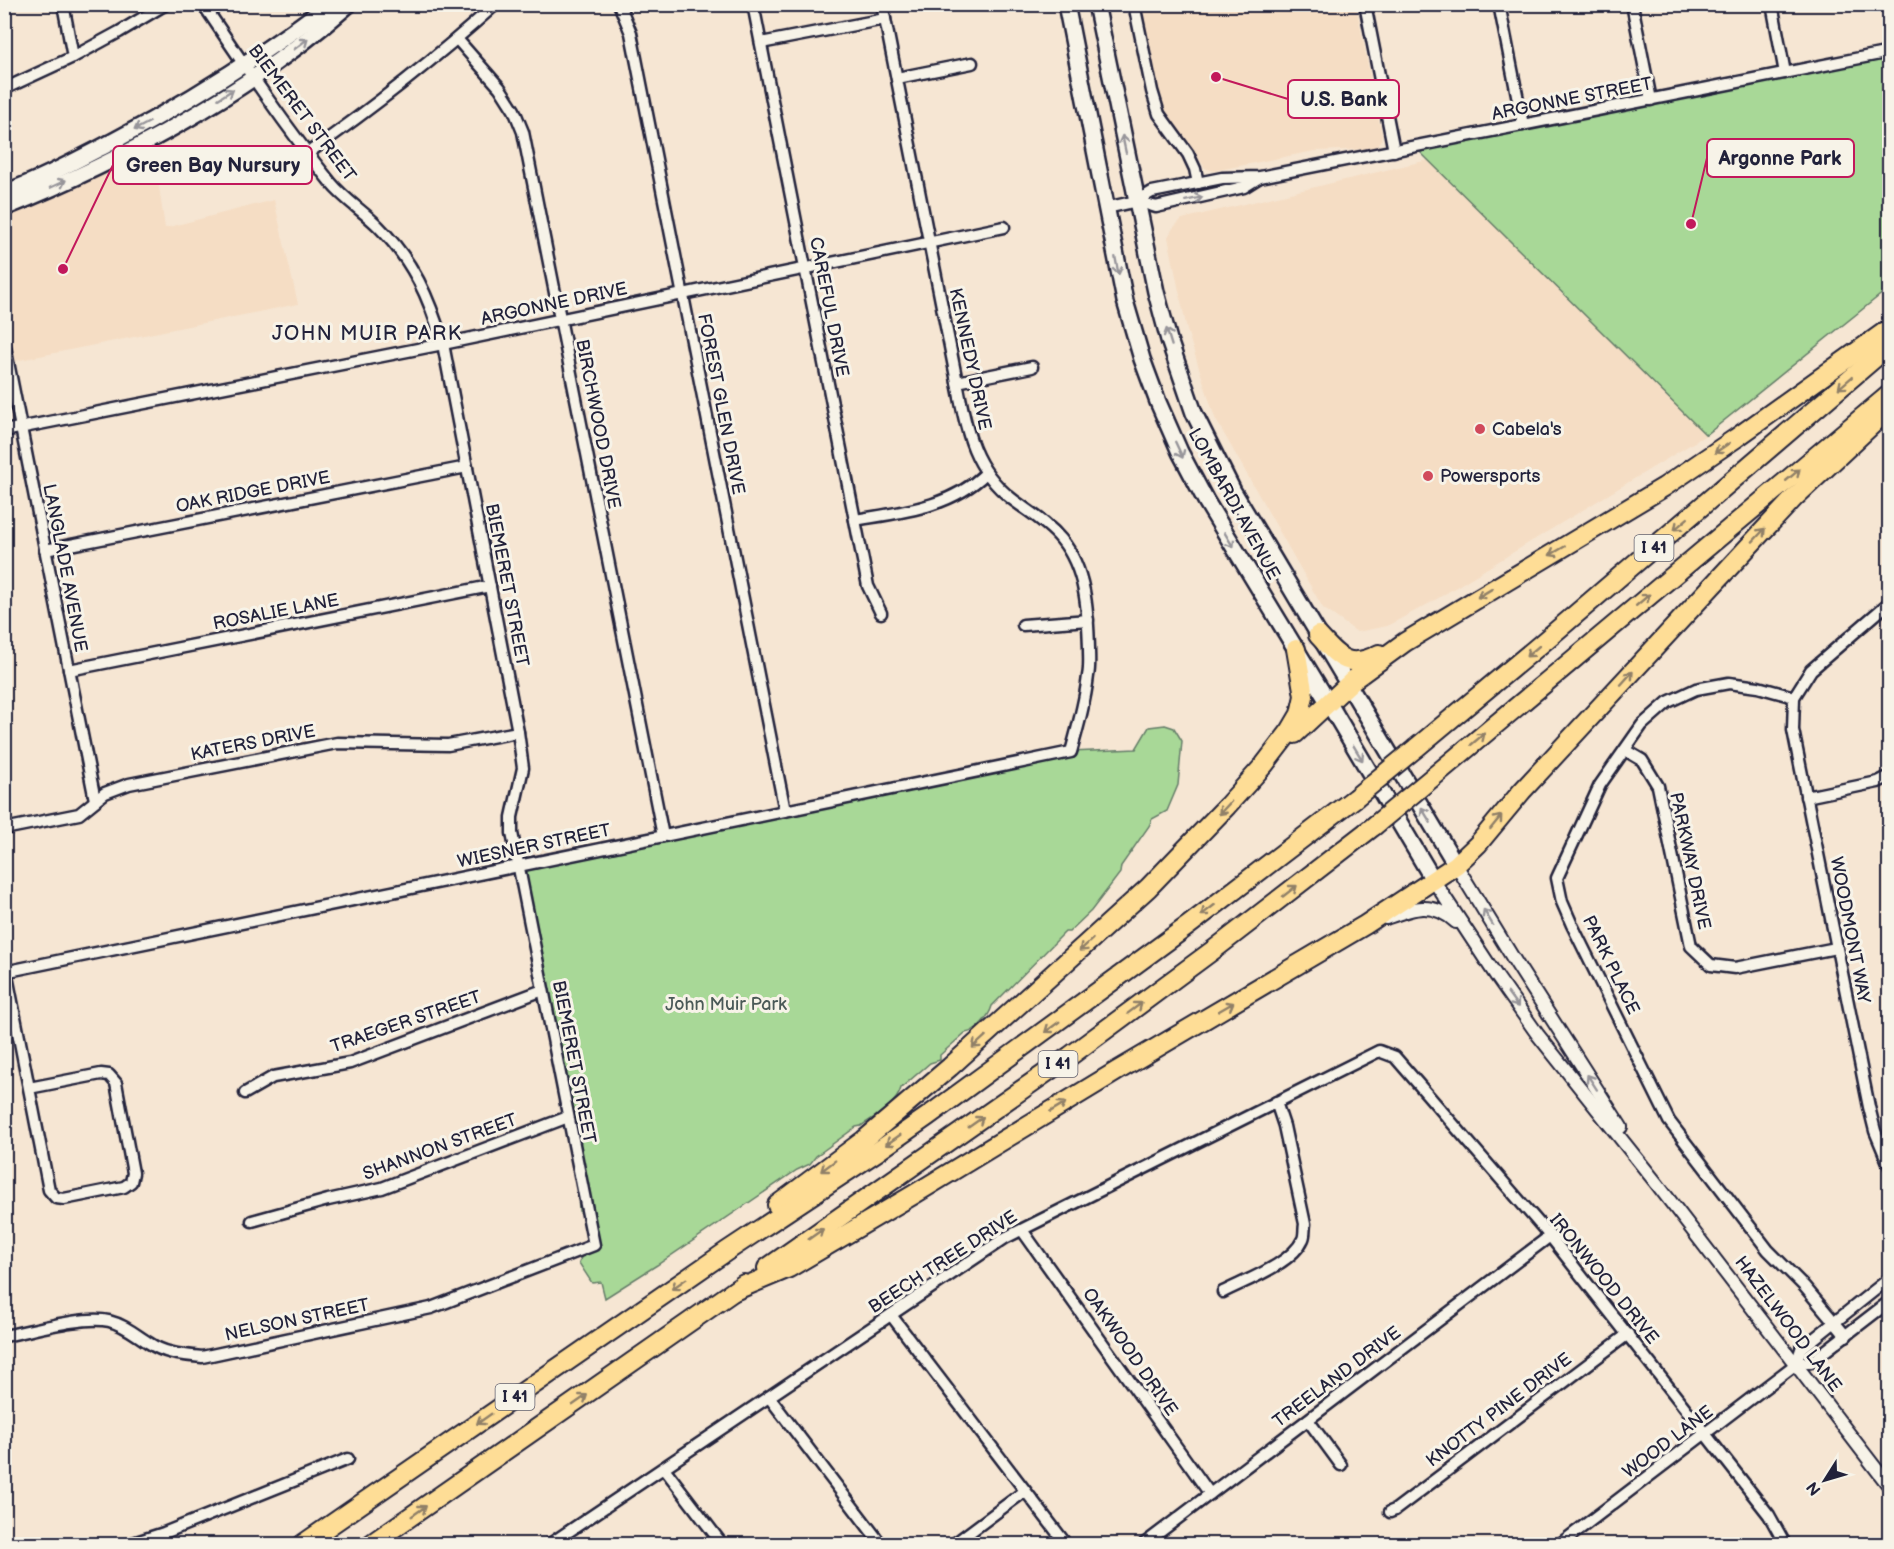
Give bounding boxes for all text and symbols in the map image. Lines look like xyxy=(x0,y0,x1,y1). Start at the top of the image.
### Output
one-way arrow xyxy=(293,37,309,50)
street label: BIEMERET STREET xyxy=(244,40,360,186)
street label: ARGONNE STREET xyxy=(1490,73,1654,125)
callout: U.S. Bank xyxy=(1288,80,1399,118)
one-way arrow xyxy=(218,88,235,101)
text: U.S. Bank xyxy=(1301,88,1388,112)
one-way arrow xyxy=(134,120,152,132)
one-way arrow xyxy=(1118,135,1129,155)
callout: Argonne Park xyxy=(1707,139,1854,177)
callout: Green Bay Nursury xyxy=(113,146,312,184)
text: Argonne Park xyxy=(1718,147,1842,171)
text: Green Bay Nursury xyxy=(126,154,301,178)
one-way arrow xyxy=(49,178,67,189)
one-way arrow xyxy=(1184,193,1203,204)
street label: CAREFUL DRIVE xyxy=(805,235,853,379)
one-way arrow xyxy=(1112,255,1123,275)
street label: ARGONNE DRIVE xyxy=(479,278,629,330)
street label: KENNEDY DRIVE xyxy=(945,286,995,432)
street label: FOREST GLEN DRIVE xyxy=(693,312,749,496)
district label: JOHN MUIR PARK xyxy=(272,322,462,346)
one-way arrow xyxy=(1163,328,1174,347)
street label: BIRCHWOOD DRIVE xyxy=(571,337,625,511)
one-way arrow xyxy=(1837,377,1853,390)
place label: Cabela's xyxy=(1492,419,1562,440)
marker: Cabela's xyxy=(1473,422,1487,436)
street label: LOMBARDI AVENUE xyxy=(1184,425,1284,583)
one-way arrow xyxy=(1174,440,1186,458)
one-way arrow xyxy=(1714,441,1731,454)
place label: Powersports xyxy=(1440,466,1540,487)
street label: OAK RIDGE DRIVE xyxy=(174,467,332,517)
one-way arrow xyxy=(1785,468,1800,482)
marker: Powersports xyxy=(1421,469,1435,483)
street label: LANGLADE AVENUE xyxy=(38,482,92,654)
street label: BIEMERET STREET xyxy=(481,502,533,669)
one-way arrow xyxy=(1674,517,1689,531)
one-way arrow xyxy=(1752,527,1767,542)
one-way arrow xyxy=(1223,531,1235,548)
road number: I 41 xyxy=(1634,535,1674,561)
one-way arrow xyxy=(1549,545,1566,557)
one-way arrow xyxy=(1477,588,1494,600)
street label: ROSALIE LANE xyxy=(211,589,341,634)
one-way arrow xyxy=(1635,593,1650,607)
one-way arrow xyxy=(1526,644,1541,658)
one-way arrow xyxy=(1620,671,1634,686)
street label: KATERS DRIVE xyxy=(189,721,317,765)
one-way arrow xyxy=(1470,733,1486,746)
one-way arrow xyxy=(1353,744,1365,761)
street label: PARKWAY DRIVE xyxy=(1665,790,1715,932)
one-way arrow xyxy=(1218,800,1232,815)
one-way arrow xyxy=(1420,807,1432,824)
one-way arrow xyxy=(1489,815,1503,830)
street label: WIESNER STREET xyxy=(455,819,613,873)
street label: WOODMONT WAY xyxy=(1826,855,1875,1005)
one-way arrow xyxy=(1282,884,1298,897)
one-way arrow xyxy=(1201,904,1217,917)
one-way arrow xyxy=(1481,909,1493,926)
street label: PARK PLACE xyxy=(1578,912,1644,1018)
one-way arrow xyxy=(1078,938,1093,952)
street label: BIEMERET STREET xyxy=(548,979,600,1146)
street label: TRAEGER STREET xyxy=(328,986,484,1058)
one-way arrow xyxy=(1507,991,1519,1007)
park label: John Muir Park xyxy=(665,994,787,1015)
one-way arrow xyxy=(1217,1001,1234,1013)
one-way arrow xyxy=(1126,1002,1142,1014)
one-way arrow xyxy=(1044,1021,1060,1033)
one-way arrow xyxy=(971,1035,986,1049)
road number: I 41 xyxy=(1038,1051,1078,1077)
one-way arrow xyxy=(1585,1074,1597,1091)
one-way arrow xyxy=(1049,1100,1066,1112)
street label: SHANNON STREET xyxy=(360,1109,520,1185)
one-way arrow xyxy=(968,1116,984,1128)
one-way arrow xyxy=(886,1134,902,1146)
one-way arrow xyxy=(821,1160,837,1173)
street label: BEECH TREE DRIVE xyxy=(865,1206,1021,1318)
street label: IRONWOOD DRIVE xyxy=(1545,1210,1663,1348)
one-way arrow xyxy=(808,1228,824,1240)
street label: HAZELWOOD LANE xyxy=(1730,1252,1846,1396)
one-way arrow xyxy=(672,1278,688,1290)
street label: OAKWOOD DRIVE xyxy=(1078,1284,1182,1420)
street label: NELSON STREET xyxy=(223,1294,371,1346)
street label: TREELAND DRIVE xyxy=(1269,1322,1405,1432)
street label: KNOTTY PINE DRIVE xyxy=(1422,1348,1576,1472)
road number: I 41 xyxy=(496,1384,534,1410)
one-way arrow xyxy=(571,1394,587,1406)
street label: WOOD LANE xyxy=(1619,1401,1717,1483)
one-way arrow xyxy=(476,1413,493,1425)
north arrow xyxy=(1795,1450,1855,1510)
text: N xyxy=(1803,1478,1825,1499)
one-way arrow xyxy=(411,1505,427,1517)

